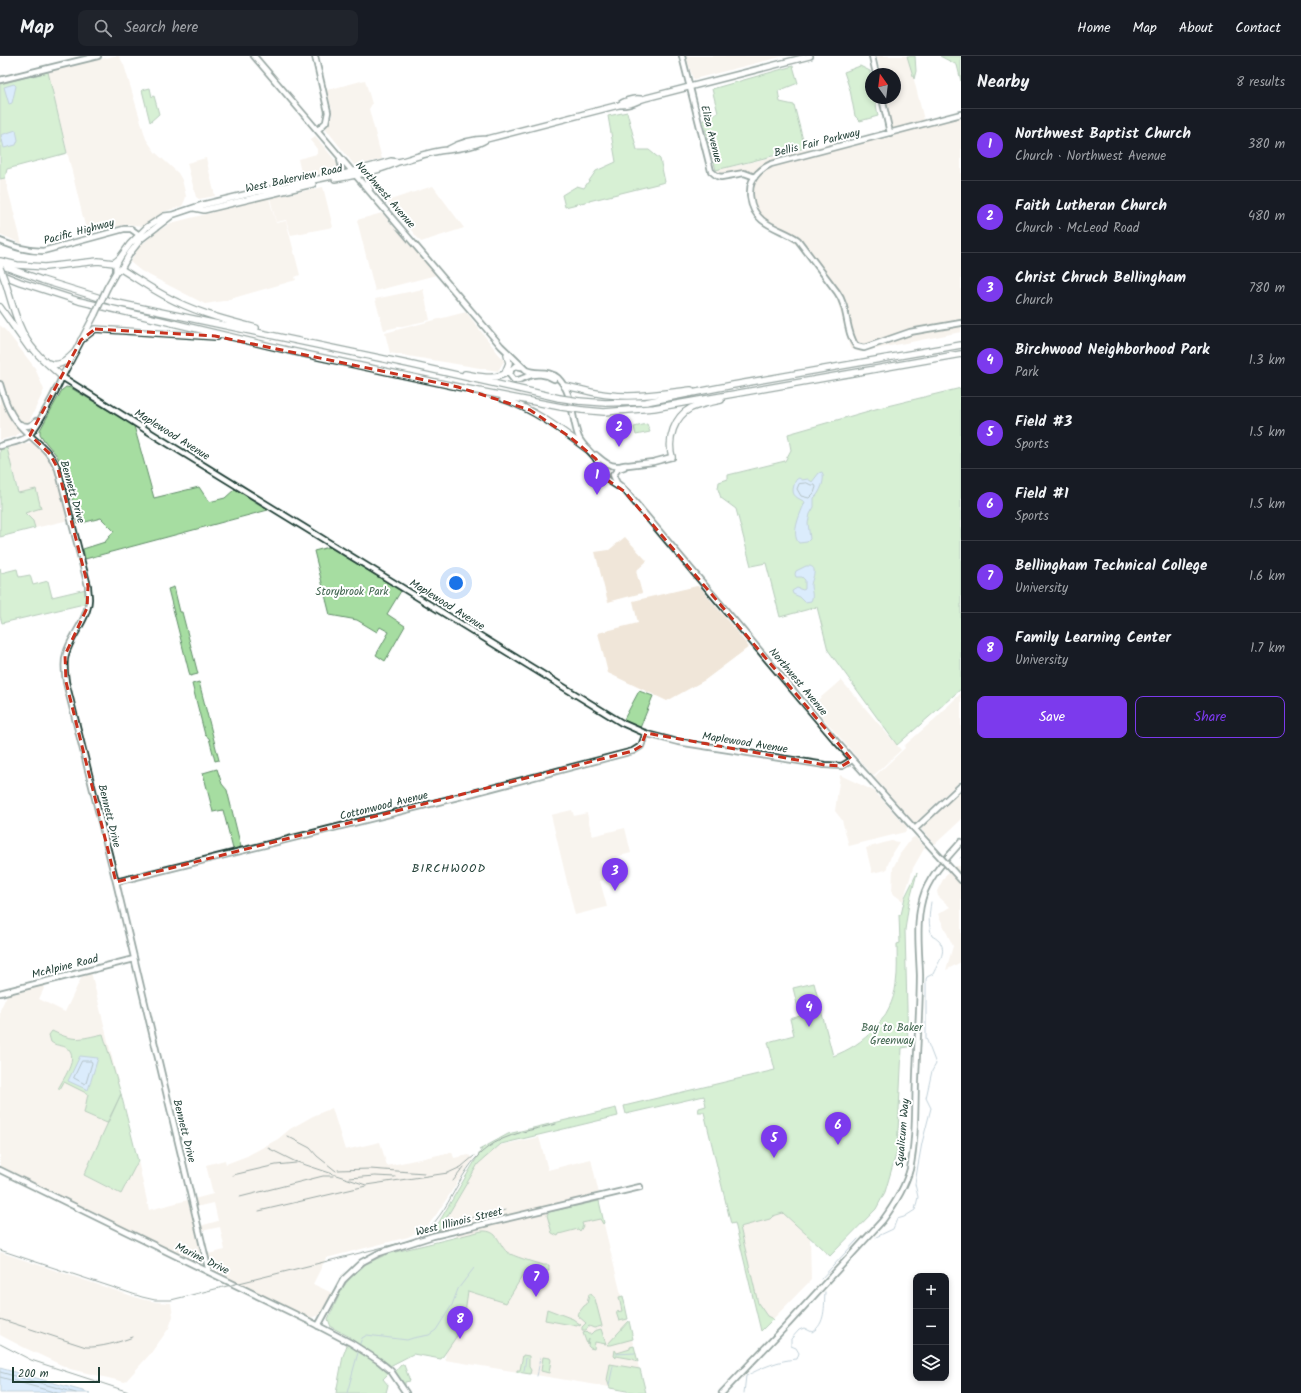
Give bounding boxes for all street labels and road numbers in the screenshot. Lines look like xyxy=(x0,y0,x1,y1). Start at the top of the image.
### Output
street label: Eliza Avenue xyxy=(695,103,727,165)
street label: Bellis Fair Parkway xyxy=(772,123,863,162)
street label: Northwest Avenue xyxy=(351,157,419,233)
street label: West Bakerview Road xyxy=(244,160,345,198)
street label: Pacific Highway xyxy=(42,214,117,250)
street label: Maplewood Avenue xyxy=(131,404,213,466)
street label: Bennett Drive xyxy=(54,459,90,526)
street label: Maplewood Avenue xyxy=(406,574,488,636)
street label: Northwest Avenue xyxy=(764,644,832,720)
street label: Maplewood Avenue xyxy=(701,727,789,759)
street label: Bennett Drive xyxy=(92,783,126,850)
street label: Cottonwood Avenue xyxy=(338,786,430,826)
street label: McAlpine Road xyxy=(30,950,101,984)
street label: Squalicum Way xyxy=(891,1097,915,1168)
street label: Bennett Drive xyxy=(167,1098,201,1165)
street label: West Illinois Street xyxy=(414,1202,505,1241)
street label: Marine Drive xyxy=(172,1238,232,1280)

